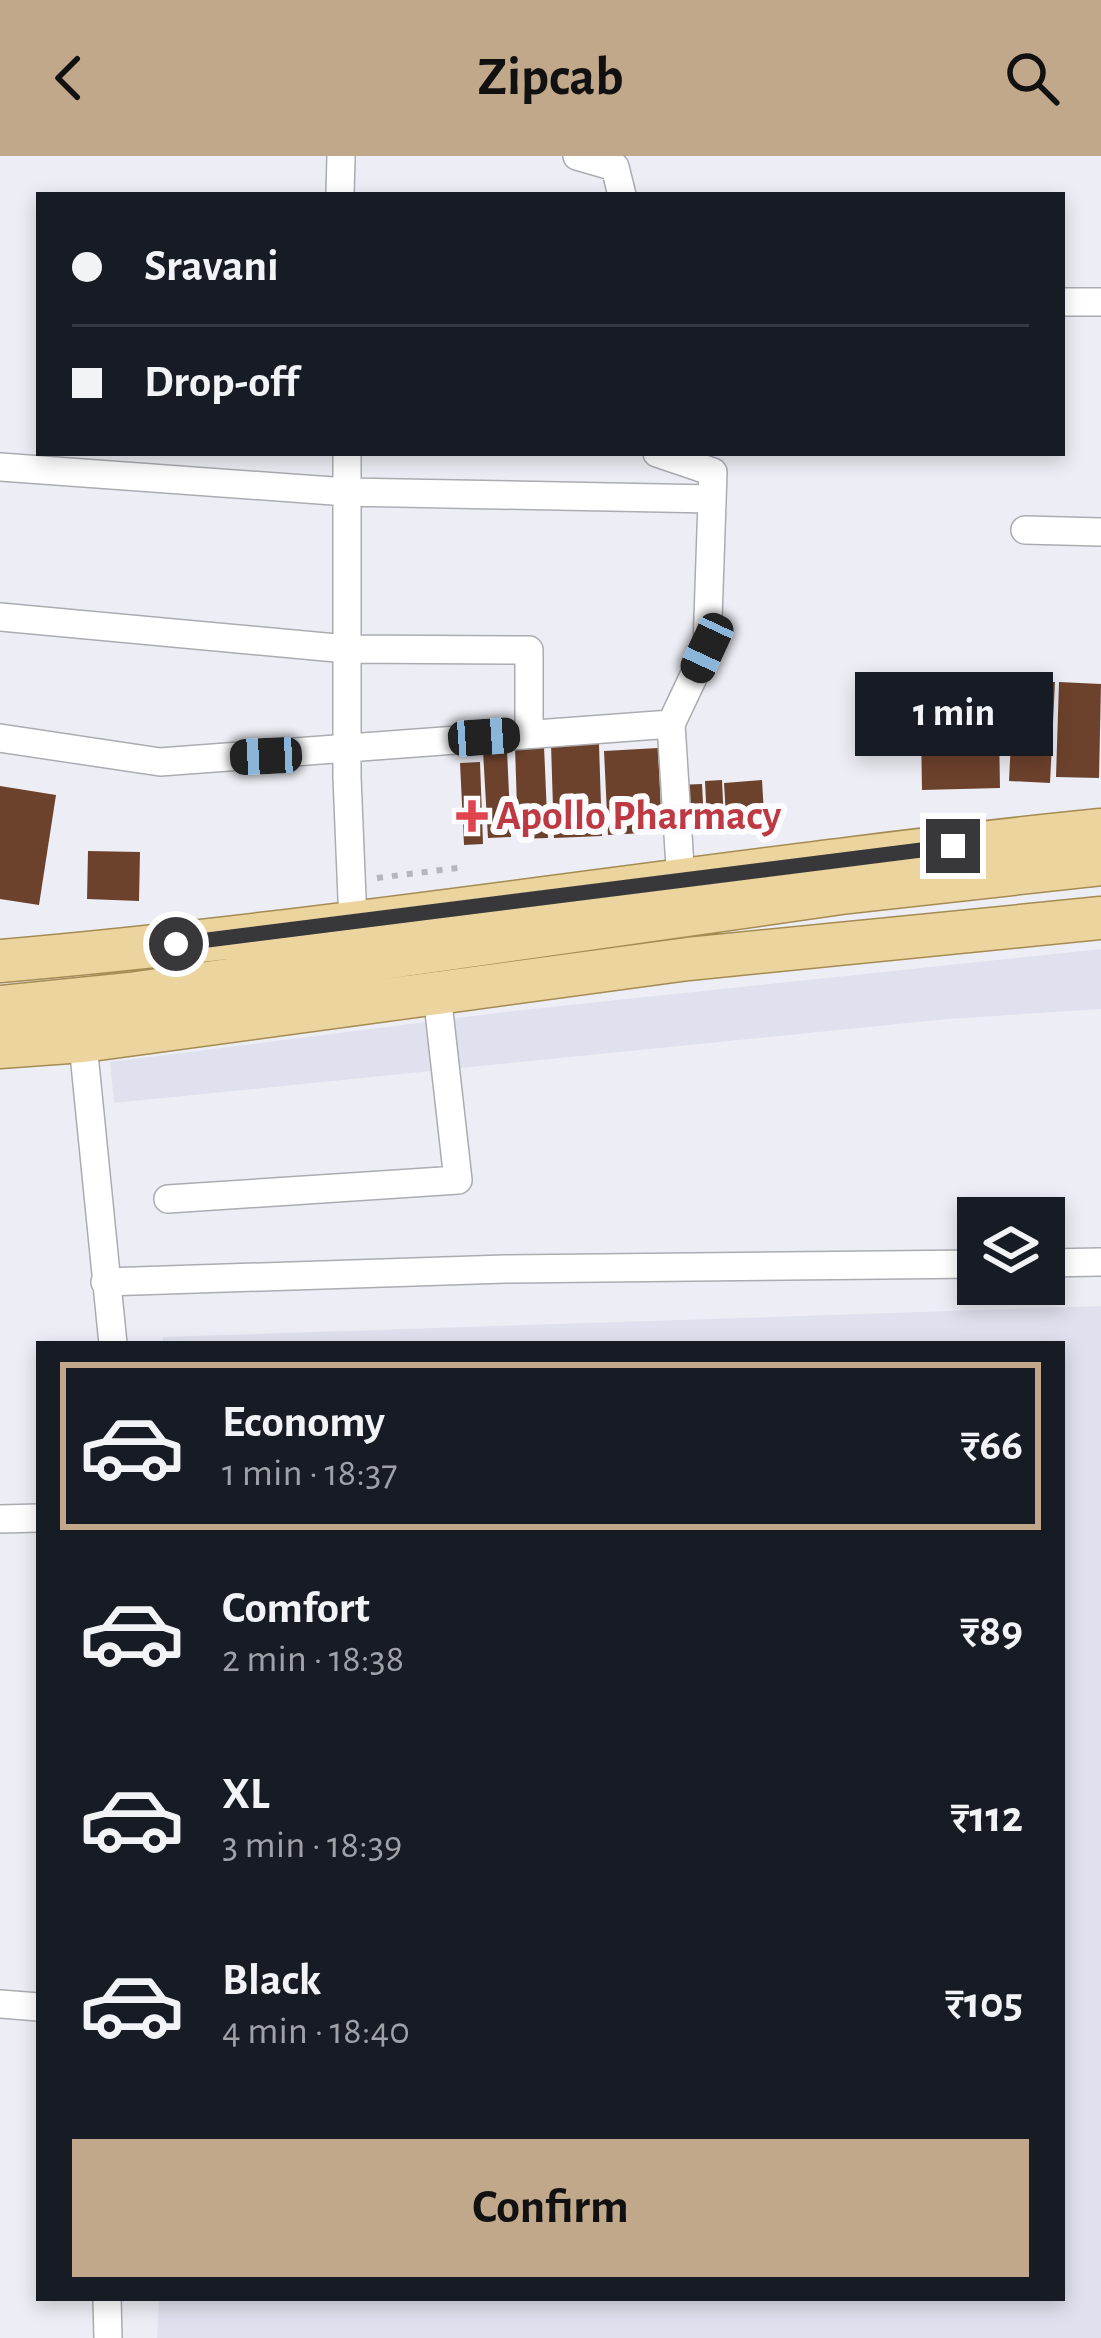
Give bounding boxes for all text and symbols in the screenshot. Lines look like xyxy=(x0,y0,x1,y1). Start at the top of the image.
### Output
icon: back xyxy=(36,45,102,111)
icon: search xyxy=(999,45,1065,111)
text: Zipcab xyxy=(478,51,623,105)
text: Sravani xyxy=(144,244,279,289)
text: Drop-off xyxy=(144,360,299,405)
car xyxy=(675,608,739,688)
callout: 1 min xyxy=(854,672,1052,756)
text: 1 min xyxy=(913,694,995,733)
car xyxy=(447,717,521,757)
car xyxy=(229,736,303,776)
place label: Apollo Pharmacy xyxy=(496,795,781,837)
marker: Apollo Pharmacy xyxy=(459,803,485,829)
route end xyxy=(926,819,980,873)
route start xyxy=(149,917,203,971)
map controls xyxy=(957,1197,1065,1305)
button: layers xyxy=(957,1197,1065,1305)
icon: car xyxy=(78,1392,186,1500)
text: Economy xyxy=(222,1400,385,1445)
text: ₹66 xyxy=(961,1423,1023,1468)
text: 1 min · 18:37 xyxy=(222,1454,398,1493)
icon: car xyxy=(78,1578,186,1686)
text: Comfort xyxy=(222,1586,370,1631)
text: ₹89 xyxy=(960,1609,1023,1654)
text: 2 min · 18:38 xyxy=(222,1640,404,1679)
icon: car xyxy=(78,1764,186,1872)
text: XL xyxy=(222,1772,270,1817)
text: ₹112 xyxy=(951,1795,1023,1840)
text: 3 min · 18:39 xyxy=(222,1826,402,1865)
icon: car xyxy=(78,1950,186,2058)
text: Black xyxy=(222,1958,321,2003)
text: ₹105 xyxy=(945,1981,1023,2026)
text: 4 min · 18:40 xyxy=(222,2012,410,2051)
button: Confirm xyxy=(72,2139,1029,2277)

